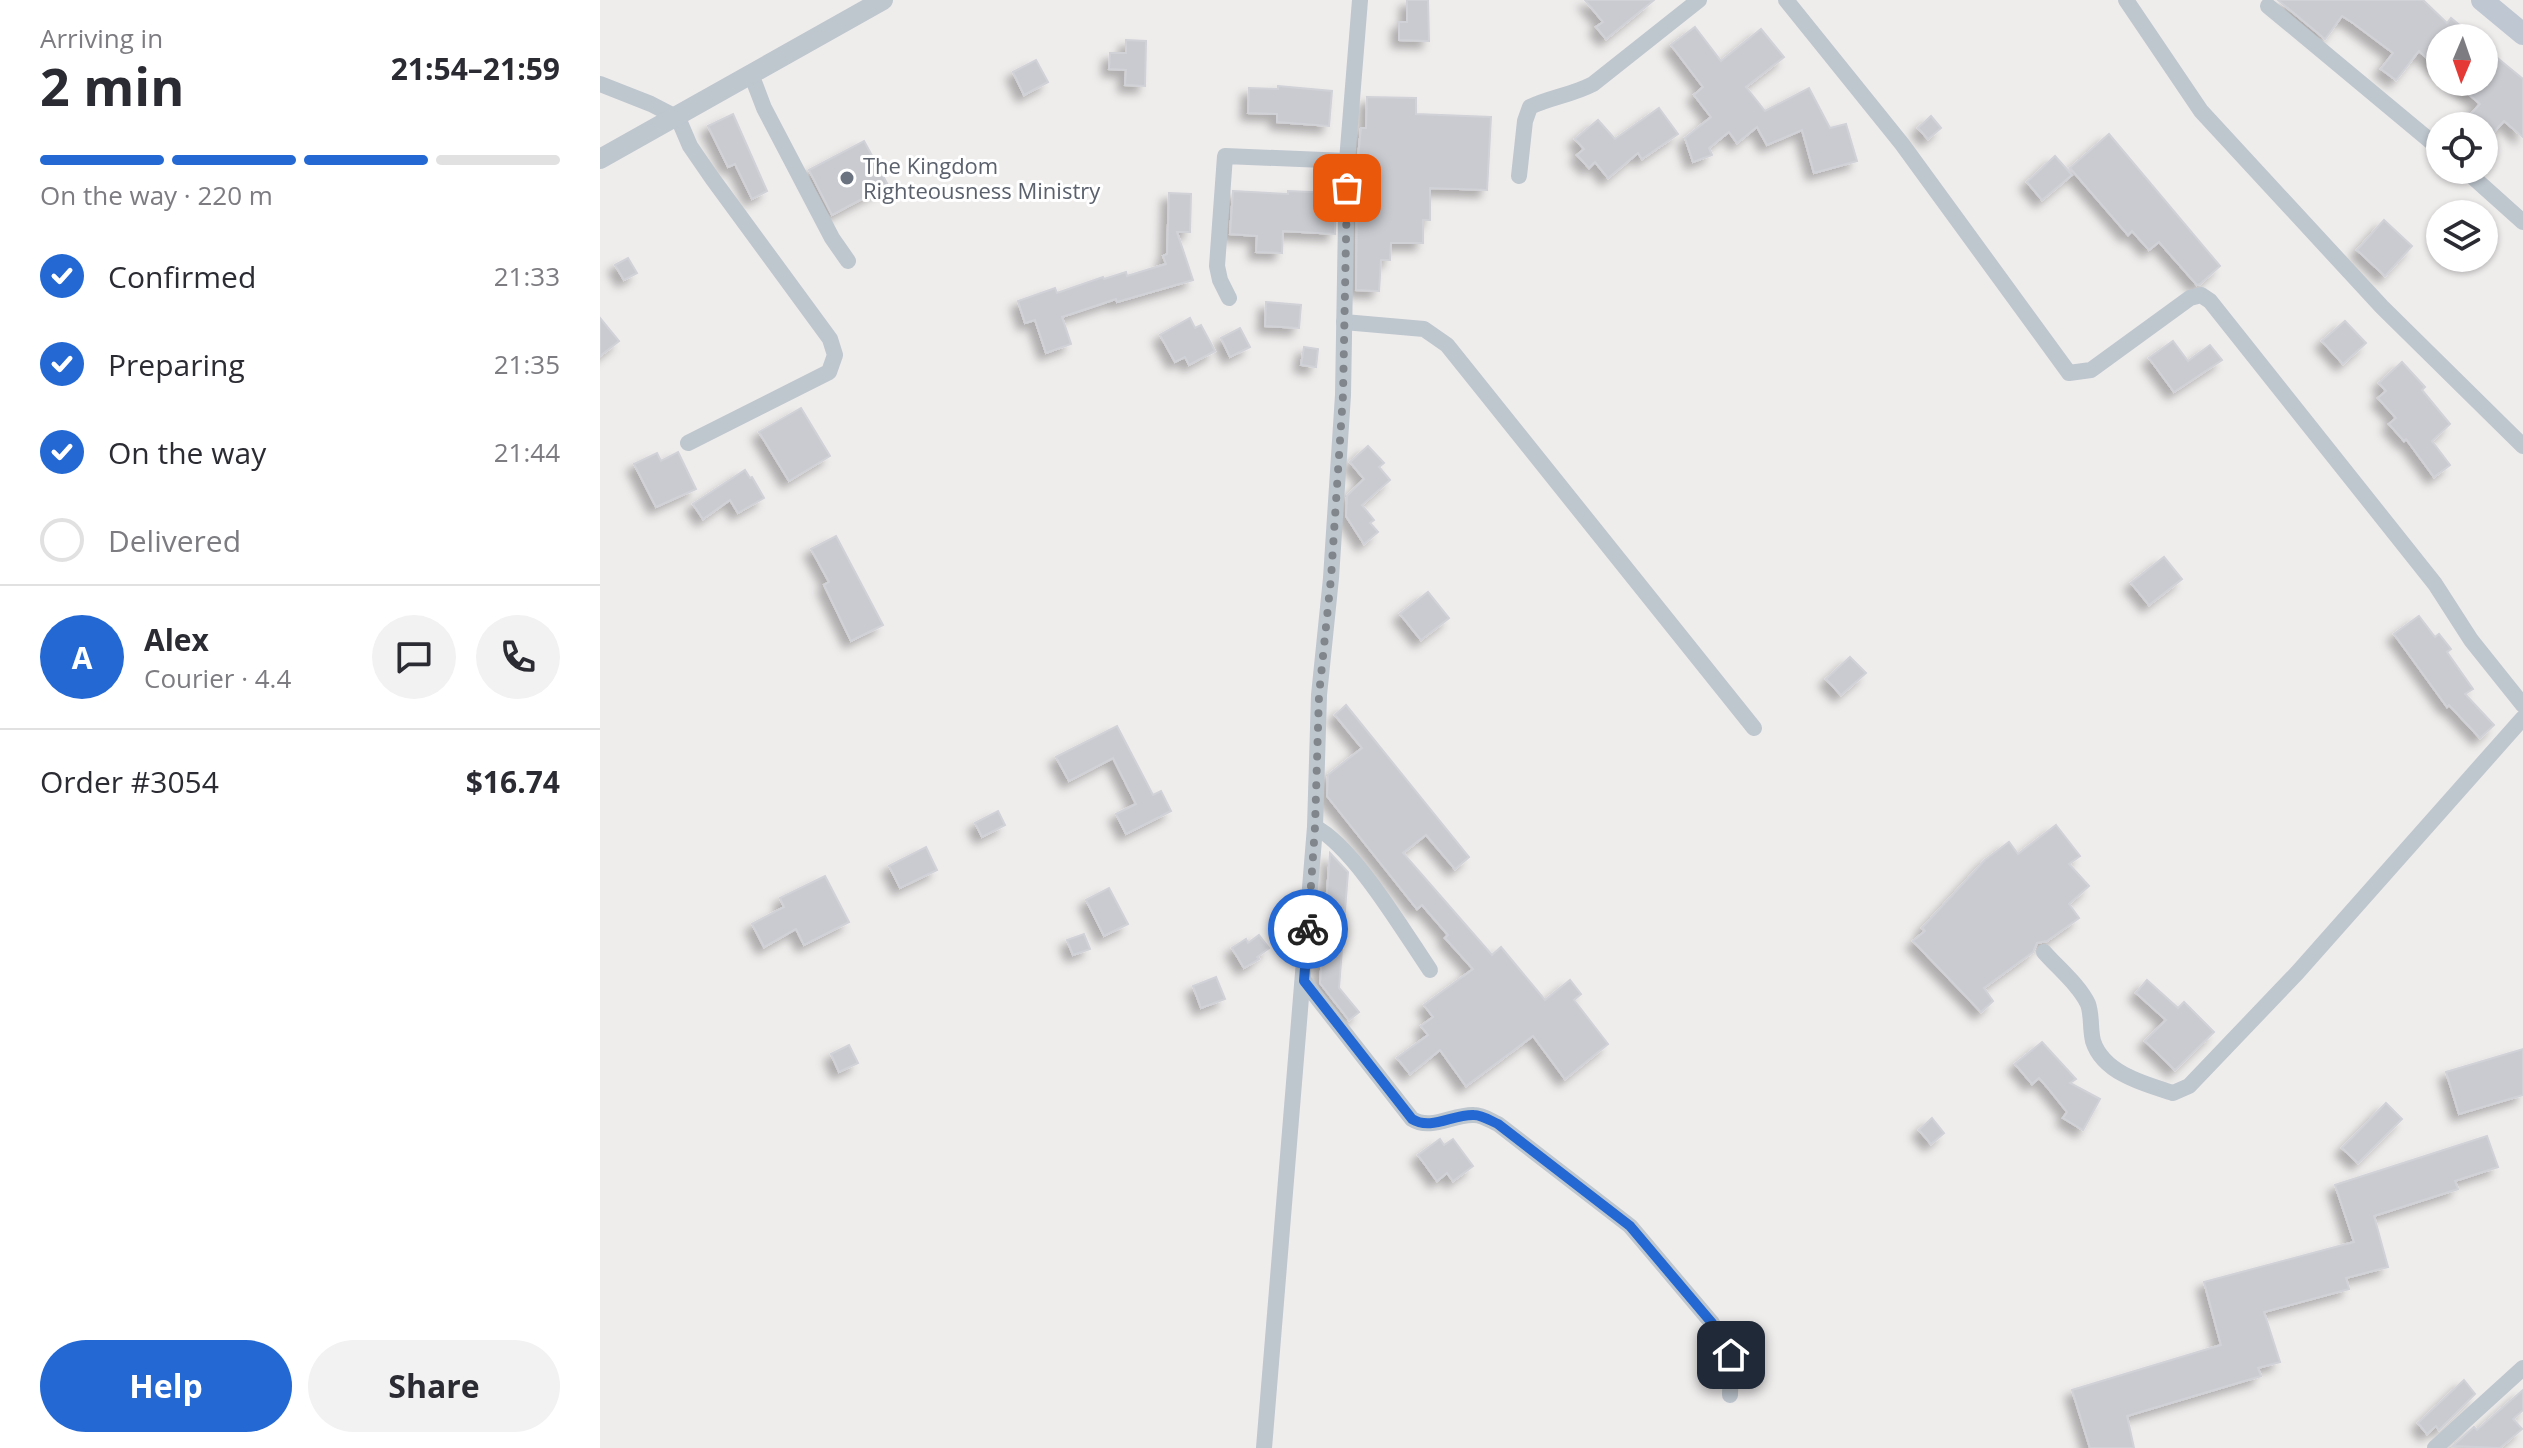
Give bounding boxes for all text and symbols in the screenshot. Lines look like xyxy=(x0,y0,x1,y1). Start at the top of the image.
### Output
text: Arriving in xyxy=(40,20,163,56)
north arrow xyxy=(2426,24,2498,96)
map controls xyxy=(2426,24,2498,272)
text: 21:54–21:59 xyxy=(391,48,560,89)
text: 2 min xyxy=(40,50,184,121)
button: locate xyxy=(2426,112,2498,184)
place label: The Kingdom Righteousness Ministry xyxy=(863,150,1101,205)
pin xyxy=(1313,154,1381,222)
icon: bag xyxy=(1325,166,1369,210)
marker: The Kingdom Righteousness Ministry xyxy=(838,169,856,187)
text: On the way · 220 m xyxy=(40,177,273,213)
button: layers xyxy=(2426,200,2498,272)
icon: check xyxy=(40,254,84,298)
text: Confirmed xyxy=(108,256,256,297)
text: 21:33 xyxy=(494,258,560,294)
icon: check xyxy=(40,342,84,386)
text: Preparing xyxy=(108,344,245,385)
text: 21:35 xyxy=(494,346,560,382)
icon: check xyxy=(40,430,84,474)
text: On the way xyxy=(108,432,266,473)
text: 21:44 xyxy=(494,434,560,470)
text: Delivered xyxy=(108,520,241,561)
button: chat xyxy=(372,615,456,699)
button: phone xyxy=(476,615,560,699)
text: Alex xyxy=(144,619,209,660)
text: A xyxy=(72,637,92,678)
text: Courier · 4.4 xyxy=(144,660,291,696)
text: Order #3054 xyxy=(40,761,219,802)
text: $16.74 xyxy=(466,761,560,802)
courier xyxy=(1268,889,1348,969)
icon: bike xyxy=(1286,907,1330,951)
pin xyxy=(1697,1321,1765,1389)
icon: home xyxy=(1709,1333,1753,1377)
button: Help xyxy=(40,1340,292,1432)
button: Share xyxy=(308,1340,560,1432)

